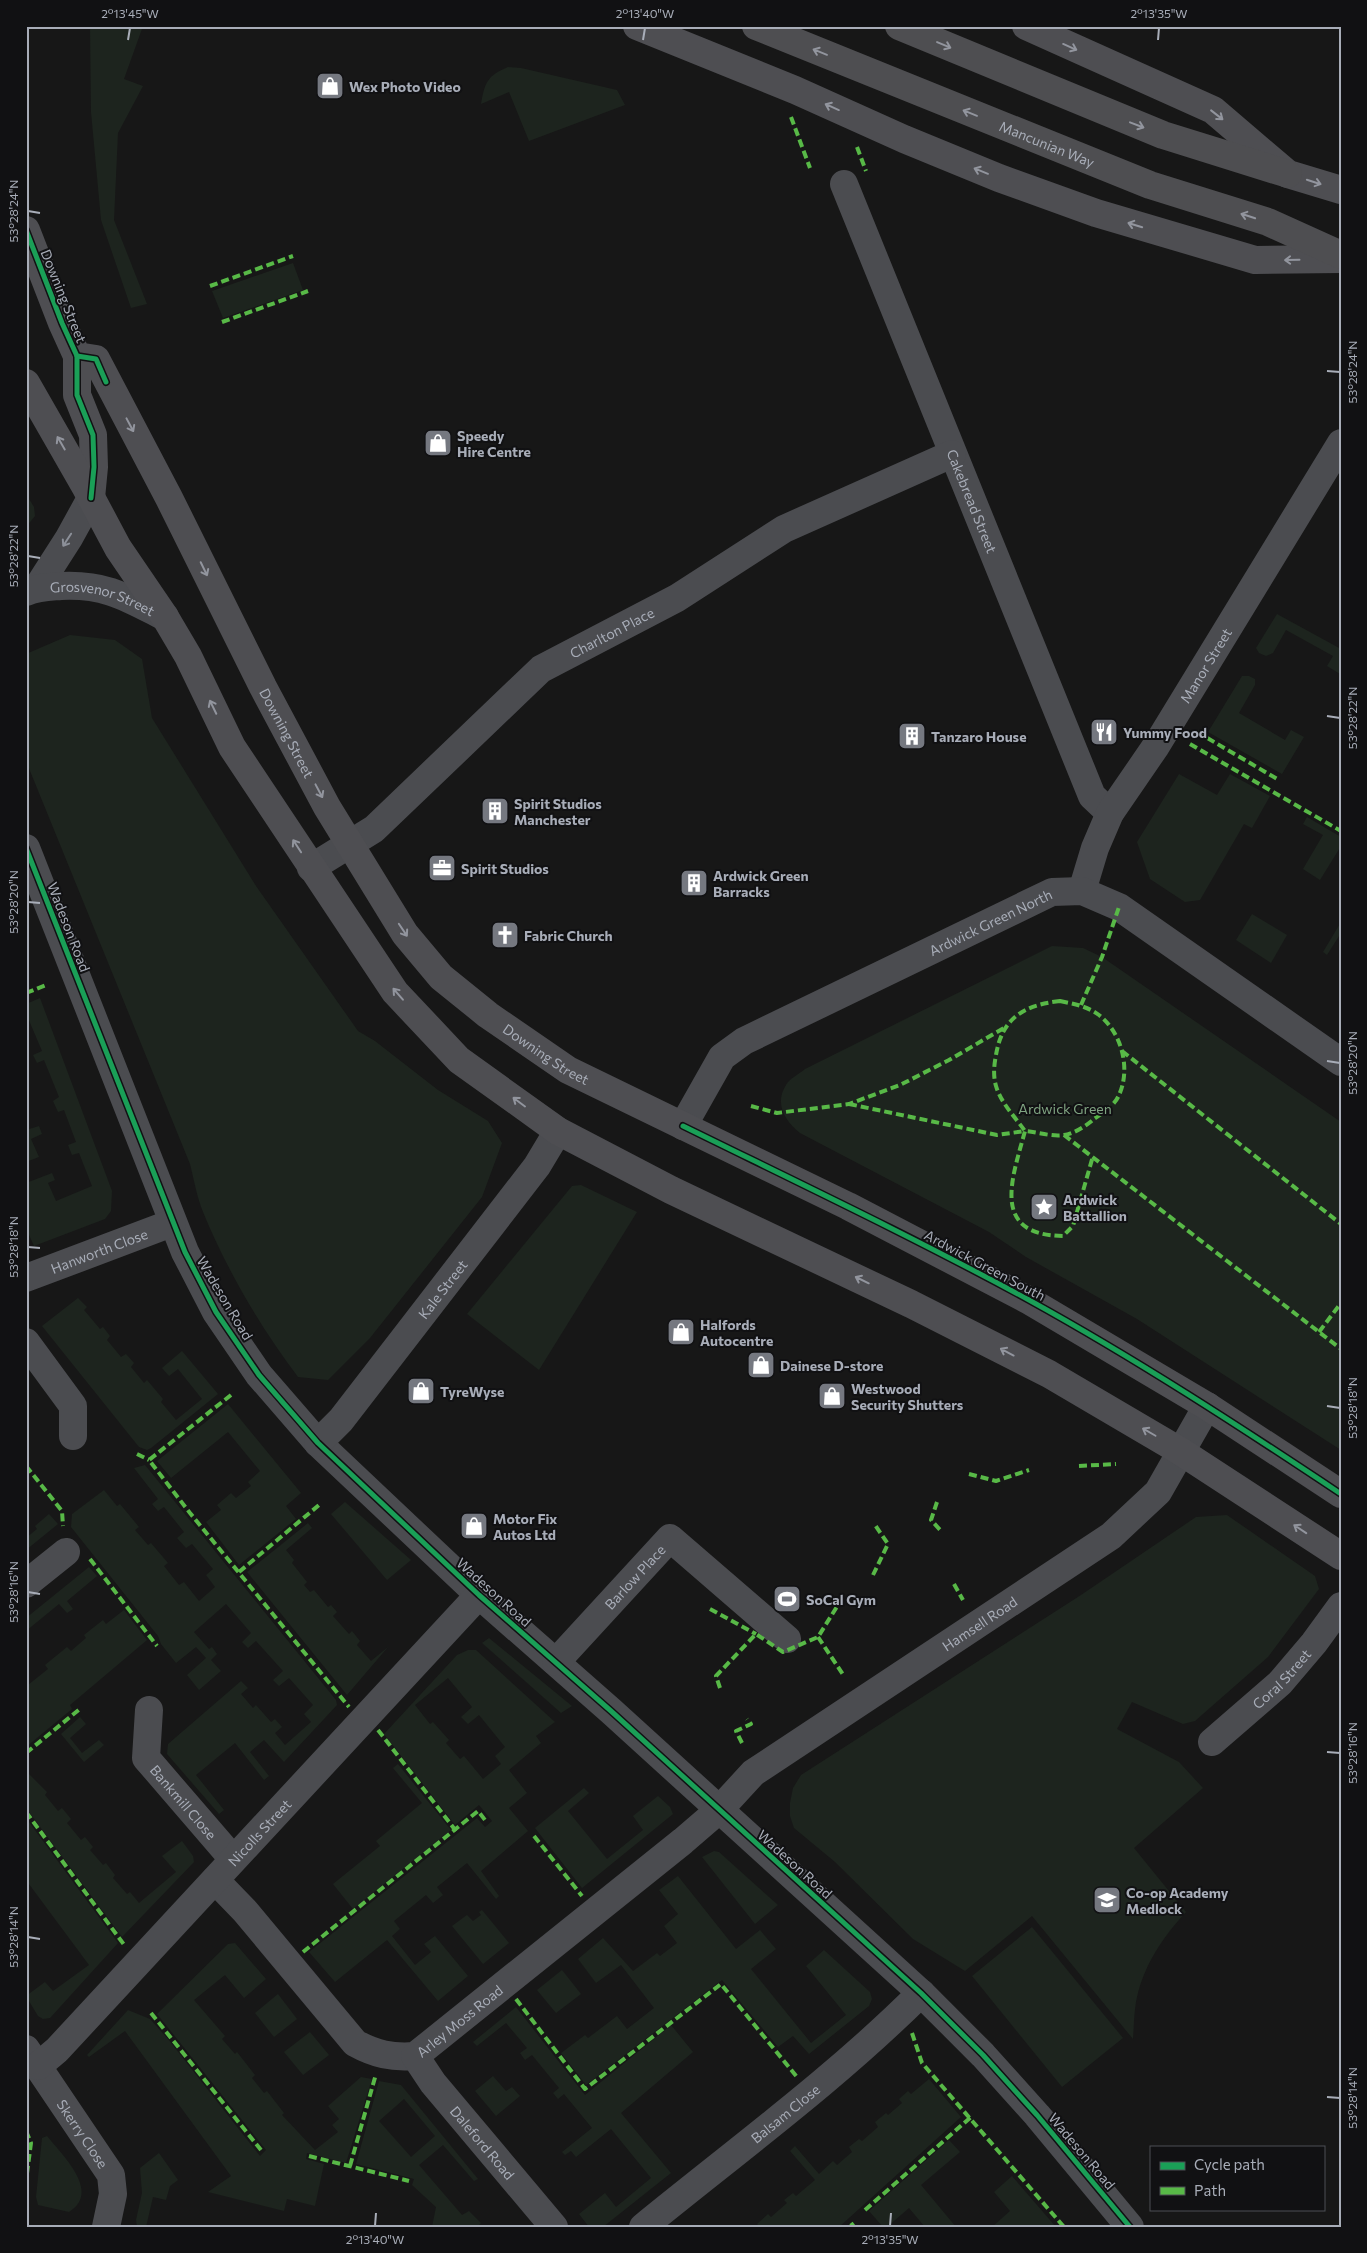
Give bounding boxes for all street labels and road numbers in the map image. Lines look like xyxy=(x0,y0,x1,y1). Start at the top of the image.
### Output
street label: Mancunian Way xyxy=(997,117,1097,170)
street label: Downing Street xyxy=(38,247,91,345)
street label: Cakebread Street xyxy=(944,447,1001,556)
street label: Grosvenor Street xyxy=(49,577,158,619)
street label: Charlton Place xyxy=(566,603,657,661)
street label: Manor Street xyxy=(1176,624,1235,706)
street label: Downing Street xyxy=(256,685,318,781)
street label: Wadeson Road xyxy=(44,880,94,974)
street label: Ardwick Green North xyxy=(926,885,1055,959)
street label: Downing Street xyxy=(500,1020,592,1088)
street label: Hanworth Close xyxy=(48,1225,150,1276)
street label: Ardwick Green South xyxy=(922,1226,1048,1304)
street label: Wadeson Road xyxy=(193,1253,257,1343)
street label: Kale Street xyxy=(414,1256,470,1322)
street label: Barlow Place xyxy=(601,1541,668,1612)
street label: Wadeson Road xyxy=(453,1554,535,1630)
street label: Hamsell Road xyxy=(939,1592,1020,1654)
street label: Coral Street xyxy=(1248,1645,1314,1712)
street label: Bankmill Close xyxy=(147,1761,221,1843)
street label: Nicolls Street xyxy=(224,1795,294,1869)
street label: Wadeson Road xyxy=(754,1826,836,1902)
street label: Arley Moss Road xyxy=(413,1981,506,2060)
street label: Balsam Close xyxy=(747,2080,823,2146)
street label: Skerry Close xyxy=(54,2096,112,2171)
street label: Daleford Road xyxy=(447,2102,519,2183)
street label: Wadeson Road xyxy=(1045,2109,1119,2193)

